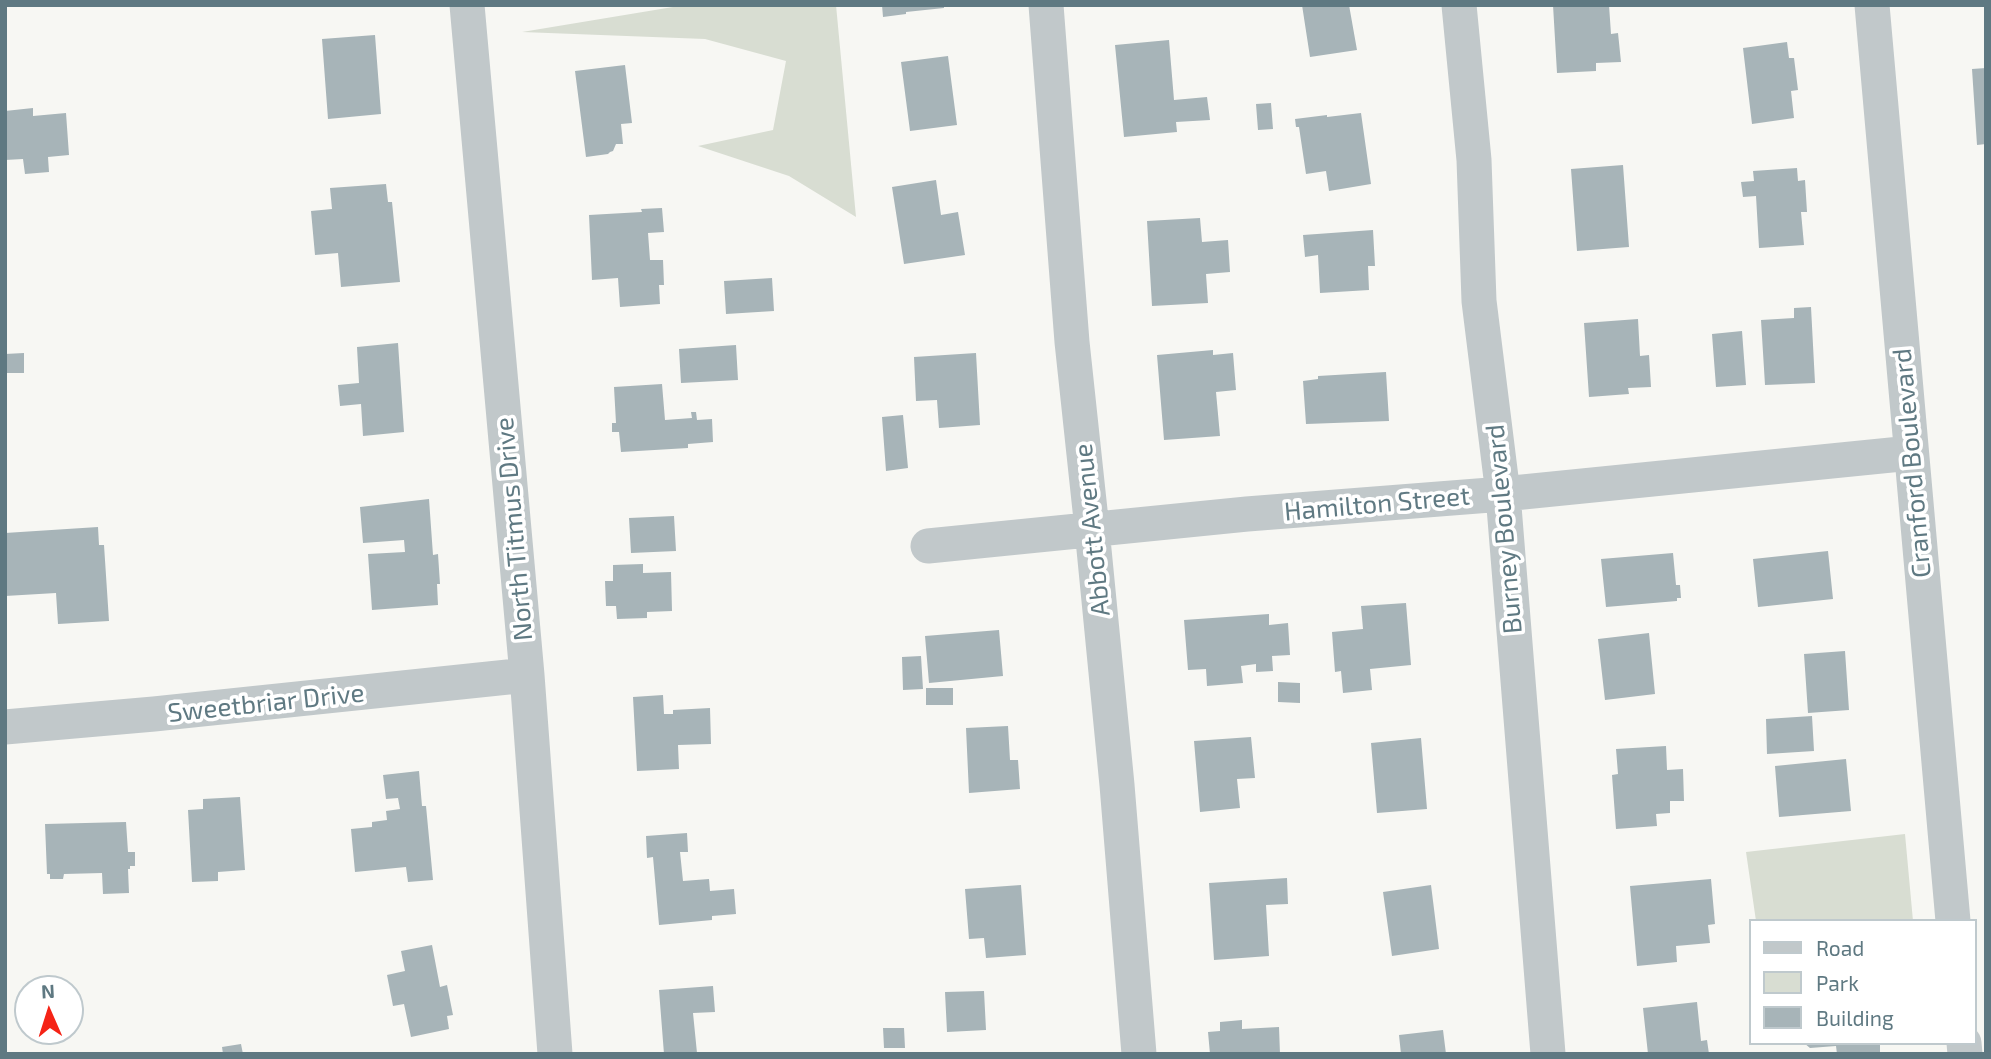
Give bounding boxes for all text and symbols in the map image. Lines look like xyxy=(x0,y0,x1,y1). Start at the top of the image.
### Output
street label: Cranford Boulevard xyxy=(1886,347,1938,579)
street label: North Titmus Drive xyxy=(489,416,539,642)
street label: Burney Boulevard xyxy=(1479,423,1529,635)
street label: Abbott Avenue xyxy=(1067,442,1117,618)
street label: Hamilton Street xyxy=(1283,480,1471,528)
street label: Sweetbriar Drive xyxy=(166,677,366,729)
legend xyxy=(1750,919,1977,1045)
text: Road xyxy=(1816,935,1864,960)
text: Park xyxy=(1816,970,1859,995)
north arrow xyxy=(14,975,84,1045)
text: N xyxy=(41,979,55,1002)
text: Building xyxy=(1816,1005,1894,1030)

